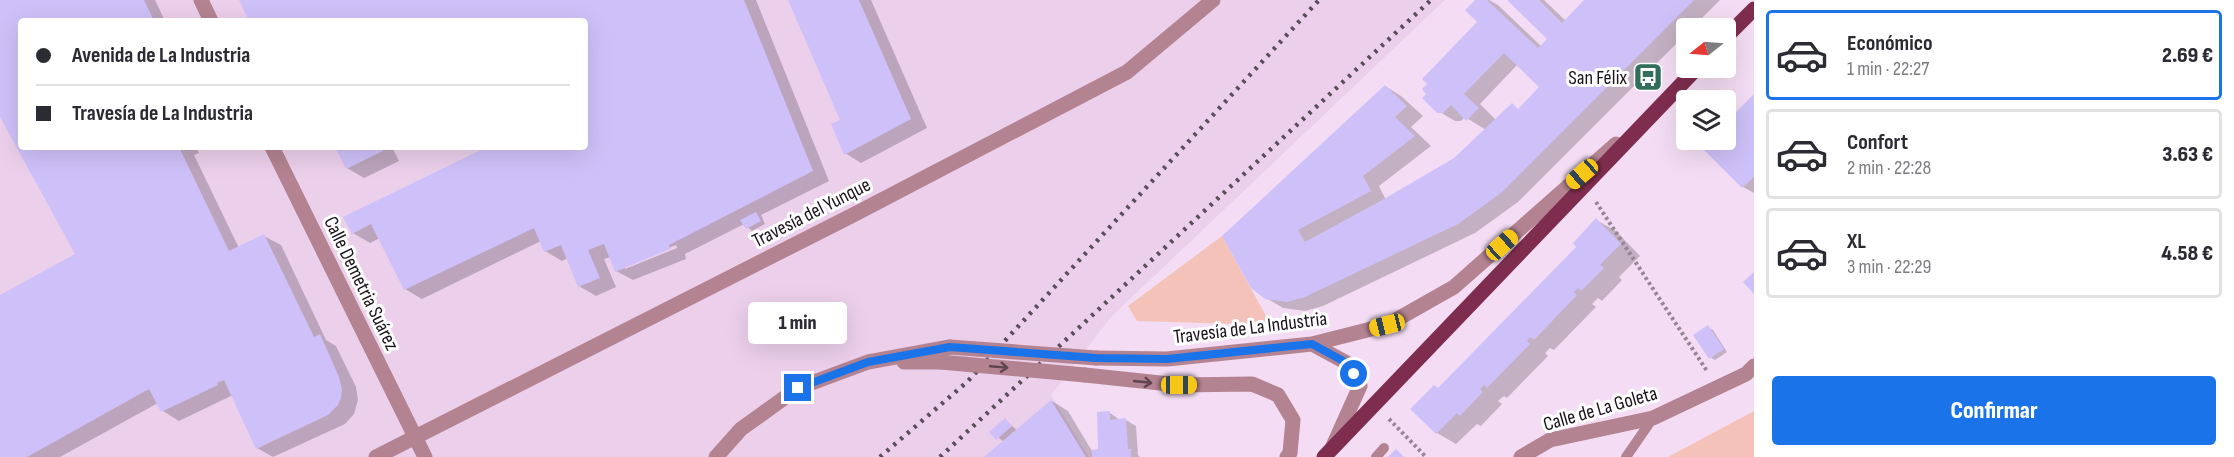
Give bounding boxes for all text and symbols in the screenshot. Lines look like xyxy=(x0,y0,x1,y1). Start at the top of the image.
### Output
north arrow xyxy=(1676,18,1736,78)
map controls xyxy=(1676,18,1736,150)
icon: car xyxy=(1775,28,1829,82)
text: Económico xyxy=(1847,30,1933,57)
text: Avenida de La Industria xyxy=(72,42,250,69)
text: 2.69 € xyxy=(2162,42,2213,69)
text: 1 min · 22:27 xyxy=(1847,57,1929,81)
bus stop icon: San Félix xyxy=(1632,61,1664,93)
place label: San Félix xyxy=(1568,66,1627,90)
button: layers xyxy=(1676,90,1736,150)
text: Travesía de La Industria xyxy=(72,100,253,127)
icon: car xyxy=(1775,127,1829,181)
text: Confort xyxy=(1847,129,1908,156)
text: 3.63 € xyxy=(2162,141,2213,168)
car xyxy=(1563,155,1601,193)
text: 2 min · 22:28 xyxy=(1847,156,1931,180)
street label: Travesía del Yunque xyxy=(748,173,875,253)
street label: Calle Demetria Suárez xyxy=(318,213,404,354)
car xyxy=(1483,226,1521,264)
icon: car xyxy=(1775,226,1829,280)
text: XL xyxy=(1847,228,1866,255)
text: 4.58 € xyxy=(2161,240,2213,267)
text: 3 min · 22:29 xyxy=(1847,255,1931,279)
callout: 1 min xyxy=(748,301,848,343)
street label: Travesía de La Industria xyxy=(1172,307,1328,349)
text: 1 min xyxy=(778,311,817,335)
car xyxy=(1367,312,1407,338)
route start xyxy=(1340,360,1367,387)
one-way arrow xyxy=(988,362,1008,373)
route end xyxy=(784,374,811,401)
one-way arrow xyxy=(1133,376,1153,387)
car xyxy=(1161,376,1197,394)
button: Confirmar xyxy=(1772,376,2216,445)
street label: Calle de La Goleta xyxy=(1541,381,1660,437)

